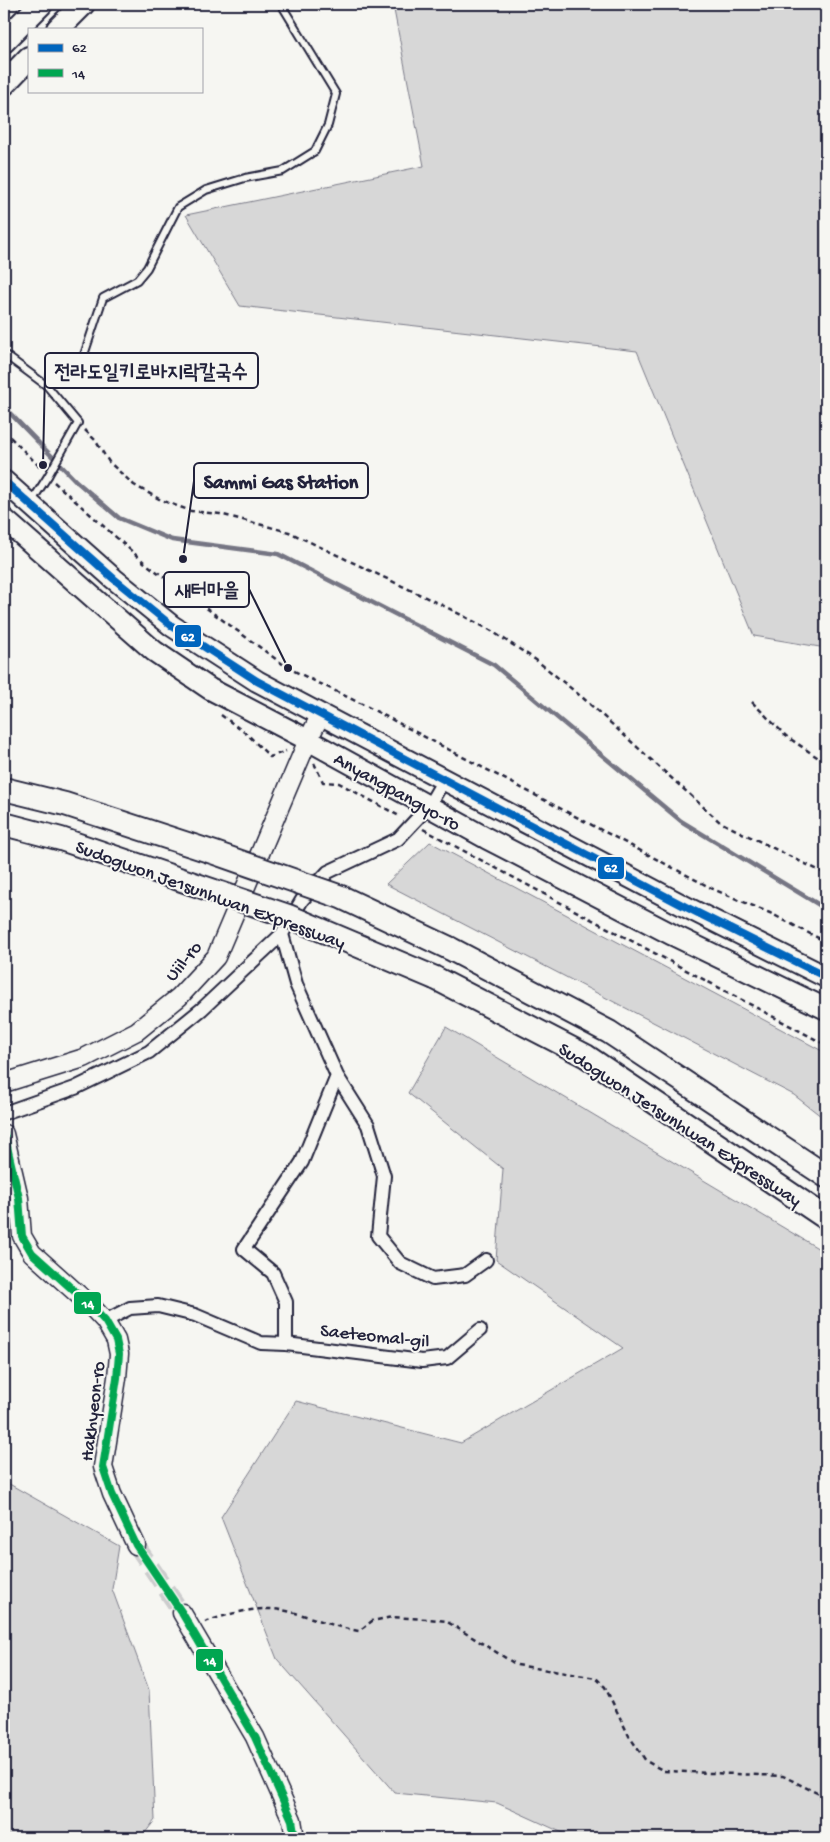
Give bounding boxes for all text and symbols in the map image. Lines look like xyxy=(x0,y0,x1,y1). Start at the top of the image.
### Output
legend xyxy=(28,28,202,92)
text: 62 xyxy=(72,40,87,58)
text: 14 xyxy=(71,66,85,84)
callout: 전라도일키로바지락칼국수 xyxy=(45,353,258,388)
text: 전라도일키로바지락칼국수 xyxy=(54,362,248,386)
callout: Sammi Gas Station xyxy=(194,463,368,498)
text: Sammi Gas Station xyxy=(204,473,359,496)
callout: 새터마을 xyxy=(164,572,249,607)
text: 새터마을 xyxy=(174,581,239,604)
line badge: 62 xyxy=(174,624,202,648)
text: 62 xyxy=(181,630,195,647)
street label: Anyangpangyo-ro xyxy=(329,749,464,837)
street label: Sudogwon Je1sunhwan Expressway xyxy=(72,837,348,956)
line badge: 62 xyxy=(597,856,625,880)
text: 62 xyxy=(604,861,618,878)
street label: Uiil-ro xyxy=(161,937,208,987)
street label: Sudogwon Je1sunhwan Expressway xyxy=(553,1039,806,1214)
line badge: 14 xyxy=(73,1291,102,1315)
text: 14 xyxy=(81,1297,95,1314)
street label: Saeteomal-gil xyxy=(319,1320,430,1355)
street label: Hakhyeon-ro xyxy=(77,1360,112,1463)
line badge: 14 xyxy=(195,1648,224,1672)
text: 14 xyxy=(203,1654,217,1671)

